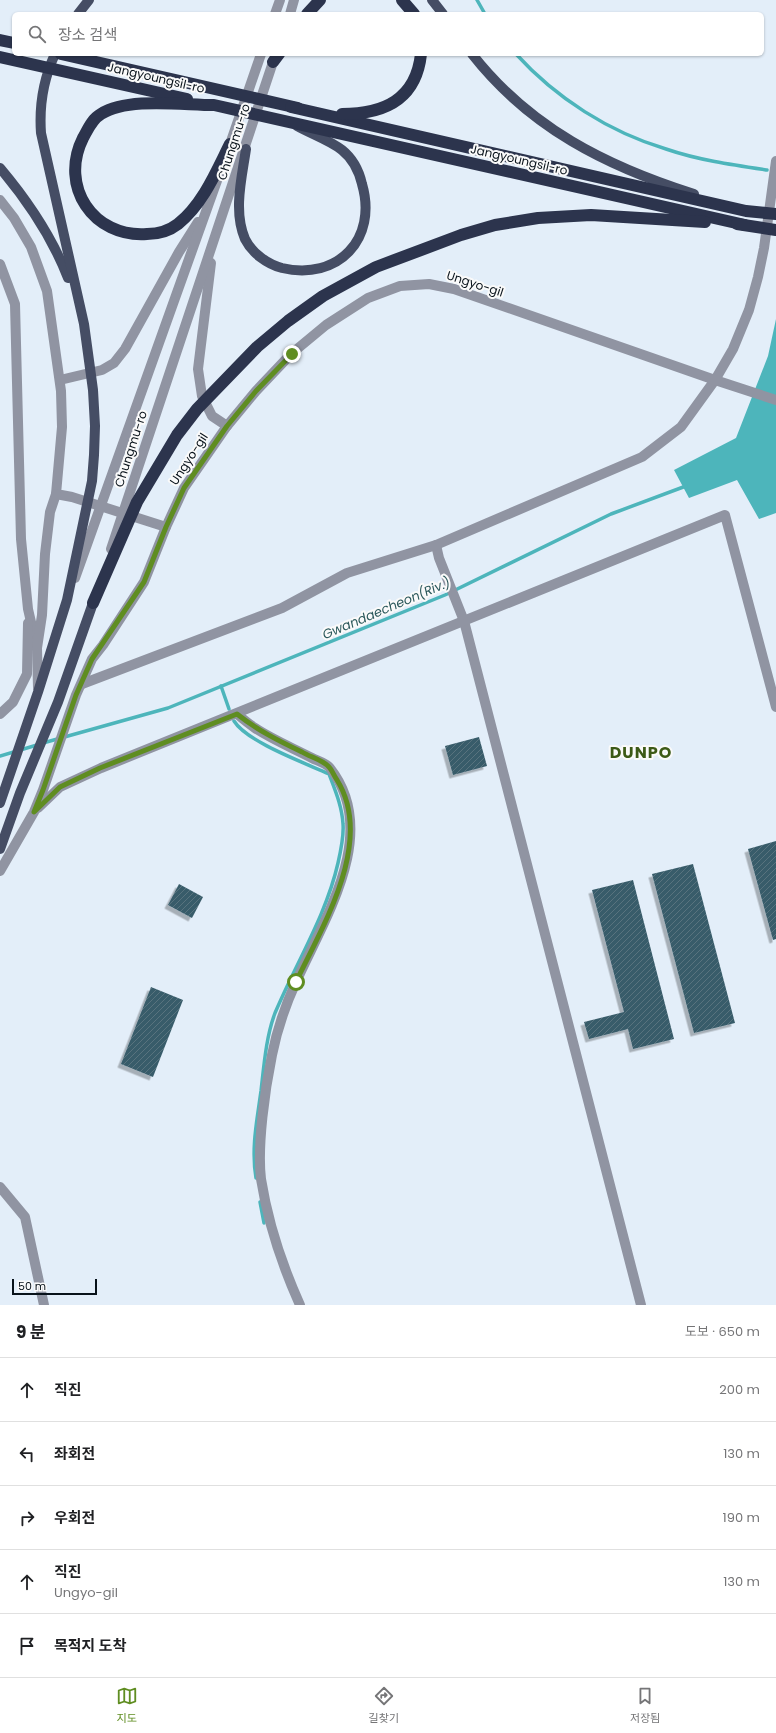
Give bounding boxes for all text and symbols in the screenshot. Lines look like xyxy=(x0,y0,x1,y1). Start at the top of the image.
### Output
search box xyxy=(12,12,764,56)
icon: search xyxy=(26,23,48,45)
text: 장소 검색 xyxy=(58,24,117,45)
street label: Jangyoungsil-ro xyxy=(106,58,207,97)
street label: Chungmu-ro xyxy=(213,101,254,182)
street label: Jangyoungsil-ro xyxy=(469,140,570,179)
street label: Ungyo-gil xyxy=(444,266,506,301)
route end xyxy=(283,345,301,363)
street label: Chungmu-ro xyxy=(110,408,151,489)
street label: Ungyo-gil xyxy=(165,429,212,488)
water label: Gwandaecheon(Riv.) xyxy=(319,573,453,644)
district label: DUNPO xyxy=(610,741,672,764)
route start xyxy=(287,973,305,991)
scale bar xyxy=(12,1277,97,1296)
text: 50 m xyxy=(18,1278,46,1294)
text: 9 분 xyxy=(16,1320,46,1344)
text: 도보 · 650 m xyxy=(685,1322,760,1341)
icon: ahead xyxy=(16,1379,38,1401)
text: 직진 xyxy=(54,1379,82,1400)
text: 200 m xyxy=(719,1380,760,1399)
icon: left xyxy=(16,1443,38,1465)
text: 좌회전 xyxy=(54,1443,95,1464)
text: 130 m xyxy=(723,1444,760,1463)
icon: right xyxy=(16,1507,38,1529)
text: 우회전 xyxy=(54,1507,95,1528)
text: 190 m xyxy=(723,1508,760,1527)
text: 직진 xyxy=(54,1561,82,1582)
icon: ahead xyxy=(16,1571,38,1593)
text: 130 m xyxy=(723,1572,760,1591)
text: Ungyo-gil xyxy=(54,1583,118,1602)
icon: arrive xyxy=(16,1635,38,1657)
text: 목적지 도착 xyxy=(54,1635,126,1656)
tab: 지도 xyxy=(116,1685,138,1727)
tab: 길찾기 xyxy=(369,1685,399,1727)
tab: 저장됨 xyxy=(630,1685,660,1727)

